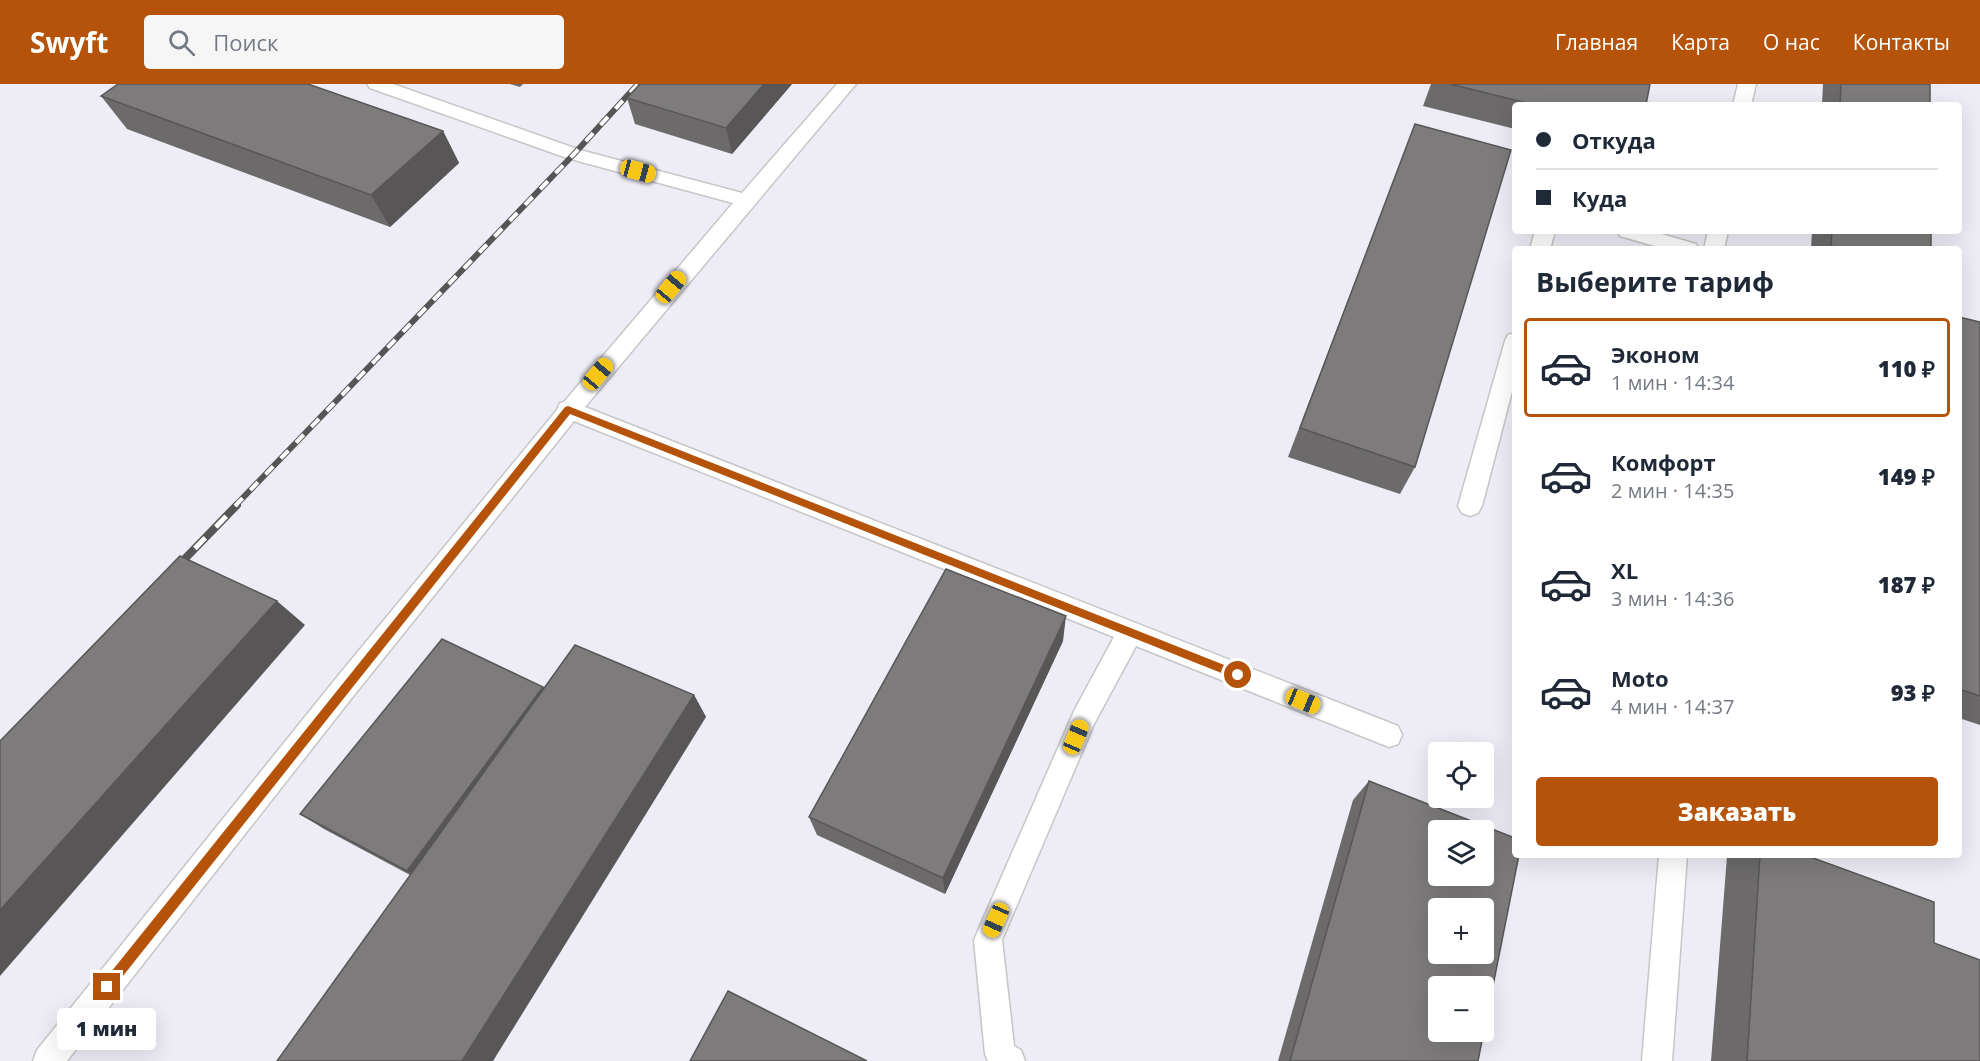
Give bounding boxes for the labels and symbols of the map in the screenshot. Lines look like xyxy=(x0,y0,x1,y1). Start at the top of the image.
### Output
car xyxy=(618,158,658,184)
car xyxy=(653,267,689,307)
car xyxy=(580,354,616,394)
route start xyxy=(1224,661,1251,688)
car xyxy=(1283,686,1323,716)
car xyxy=(1061,717,1091,757)
car xyxy=(980,900,1012,940)
route end xyxy=(93,973,120,1000)
callout: 1 мин xyxy=(57,1008,156,1050)

